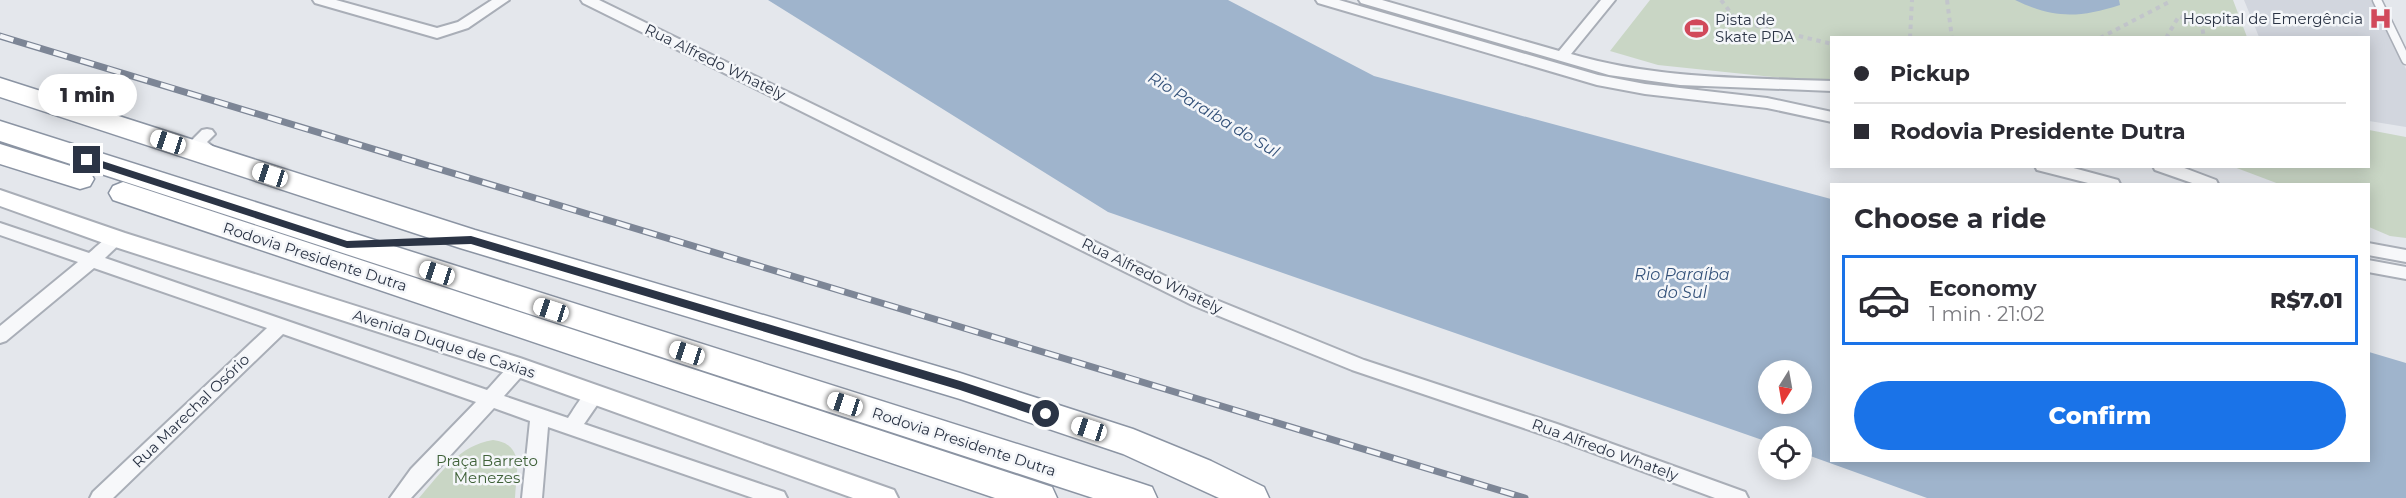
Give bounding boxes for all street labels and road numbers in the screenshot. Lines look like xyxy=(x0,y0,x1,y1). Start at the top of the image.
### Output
street label: Rua Alfredo Whately xyxy=(642,19,790,104)
street label: Rodovia Presidente Dutra xyxy=(221,218,409,295)
street label: Rua Alfredo Whately xyxy=(1079,233,1227,318)
street label: Avenida Duque de Caxias xyxy=(350,305,538,382)
street label: Rua Marechal Osório xyxy=(128,350,253,472)
street label: Rodovia Presidente Dutra xyxy=(870,403,1058,480)
street label: Rua Alfredo Whately xyxy=(1529,414,1682,485)

